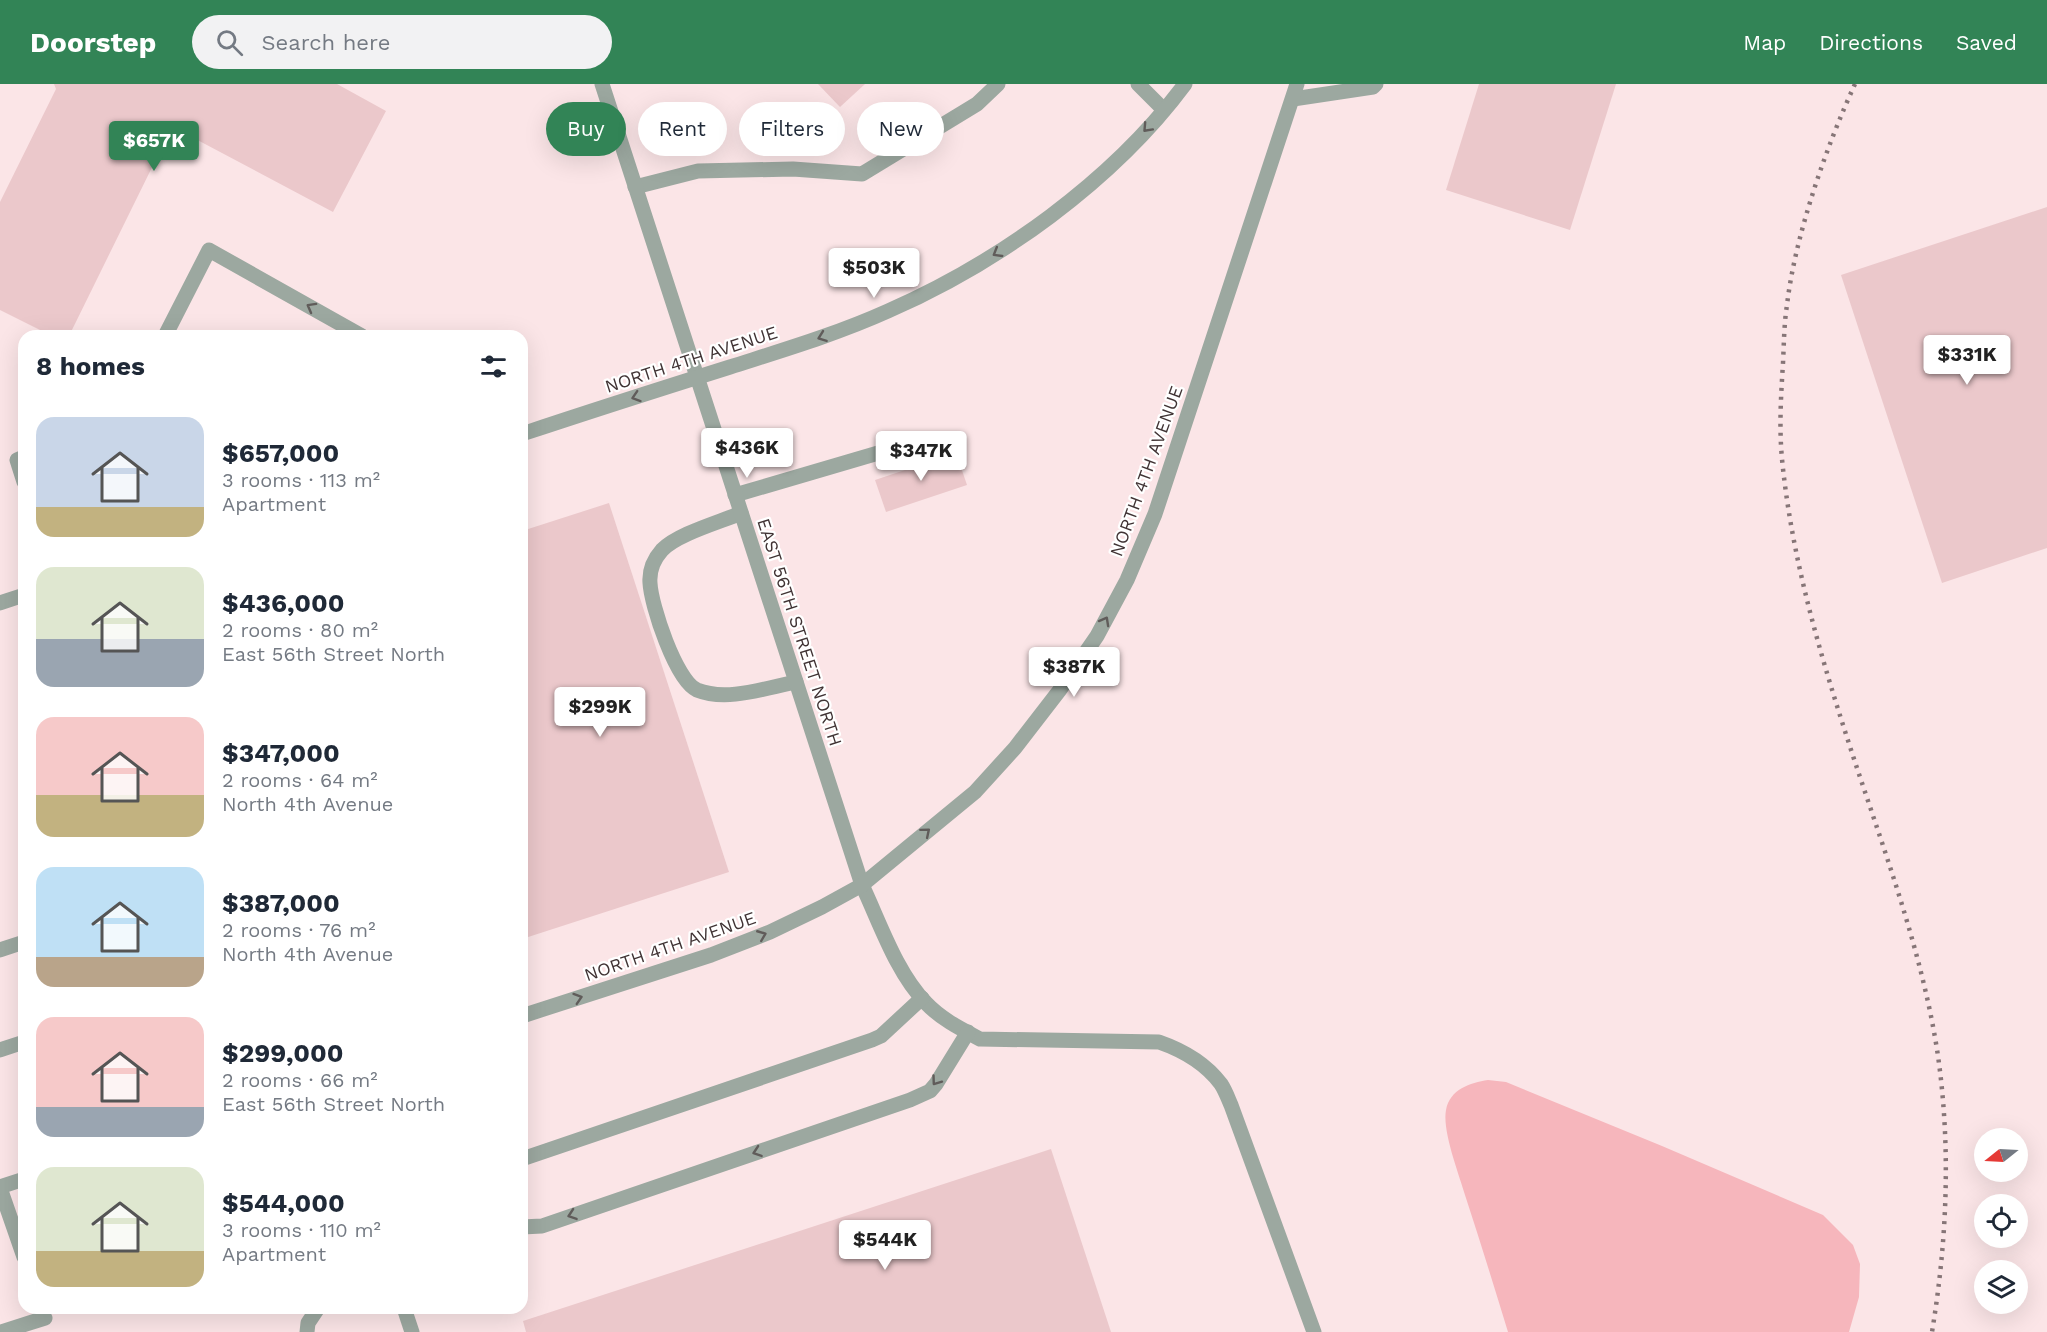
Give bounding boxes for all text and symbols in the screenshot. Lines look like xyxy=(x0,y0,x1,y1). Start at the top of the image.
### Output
search box xyxy=(192,15,612,69)
text: Doorstep xyxy=(30,26,156,59)
icon: search xyxy=(213,26,246,59)
text: Search here xyxy=(261,30,390,55)
text: Map xyxy=(1743,30,1786,55)
text: Directions xyxy=(1819,30,1923,55)
text: Saved xyxy=(1956,30,2017,55)
chip: Buy xyxy=(546,102,626,156)
chip: Rent xyxy=(638,102,727,156)
chip: Filters xyxy=(739,102,845,156)
chip: New xyxy=(857,102,944,156)
pin: $657K xyxy=(112,121,196,172)
one-way arrow xyxy=(1143,121,1154,132)
text: $657K xyxy=(123,128,185,152)
one-way arrow xyxy=(993,245,1003,257)
pin: $503K xyxy=(832,248,916,299)
text: $503K xyxy=(843,255,905,279)
one-way arrow xyxy=(307,303,317,314)
street label: NORTH 4TH AVENUE xyxy=(602,321,780,397)
one-way arrow xyxy=(817,329,828,342)
pin: $331K xyxy=(1925,335,2009,386)
text: $331K xyxy=(1937,342,1997,366)
icon: filters xyxy=(477,350,510,383)
text: 8 homes xyxy=(36,351,145,381)
street label: NORTH 4TH AVENUE xyxy=(1105,383,1187,559)
one-way arrow xyxy=(631,390,642,402)
pin: $436K xyxy=(705,428,789,479)
pin: $347K xyxy=(879,431,963,482)
text: $436K xyxy=(715,435,779,459)
text: $657,000 xyxy=(222,438,339,468)
text: $347K xyxy=(890,438,952,462)
icon: home xyxy=(84,441,156,513)
text: 3 rooms · 113 m² xyxy=(222,468,380,492)
text: Apartment xyxy=(222,492,326,516)
street label: EAST 56TH STREET NORTH xyxy=(753,516,847,748)
text: $436,000 xyxy=(222,588,344,618)
icon: home xyxy=(84,591,156,663)
one-way arrow xyxy=(1098,616,1109,627)
text: 2 rooms · 80 m² xyxy=(222,618,378,642)
text: East 56th Street North xyxy=(222,642,445,666)
pin: $387K xyxy=(1032,647,1116,698)
text: $387K xyxy=(1043,654,1105,678)
pin: $299K xyxy=(558,687,642,738)
text: $299K xyxy=(568,694,632,718)
text: $347,000 xyxy=(222,738,340,768)
icon: home xyxy=(84,741,156,813)
text: 2 rooms · 64 m² xyxy=(222,768,378,792)
text: North 4th Avenue xyxy=(222,792,393,816)
one-way arrow xyxy=(919,828,930,839)
text: $387,000 xyxy=(222,888,340,918)
icon: home xyxy=(84,891,156,963)
street label: NORTH 4TH AVENUE xyxy=(581,907,759,985)
text: 2 rooms · 76 m² xyxy=(222,918,375,942)
one-way arrow xyxy=(756,930,767,942)
text: North 4th Avenue xyxy=(222,942,393,966)
one-way arrow xyxy=(572,993,583,1006)
text: $299,000 xyxy=(222,1038,344,1068)
icon: home xyxy=(84,1041,156,1113)
text: 2 rooms · 66 m² xyxy=(222,1068,378,1092)
one-way arrow xyxy=(933,1075,944,1086)
text: East 56th Street North xyxy=(222,1092,445,1116)
north arrow xyxy=(1974,1128,2028,1182)
map controls xyxy=(1974,1128,2028,1314)
one-way arrow xyxy=(752,1145,763,1158)
text: $544,000 xyxy=(222,1188,345,1218)
icon: home xyxy=(84,1191,156,1263)
button: locate xyxy=(1974,1194,2028,1248)
one-way arrow xyxy=(567,1208,578,1221)
text: 3 rooms · 110 m² xyxy=(222,1218,381,1242)
pin: $544K xyxy=(843,1220,927,1271)
text: $544K xyxy=(853,1227,917,1251)
text: Apartment xyxy=(222,1242,326,1266)
button: layers xyxy=(1974,1260,2028,1314)

